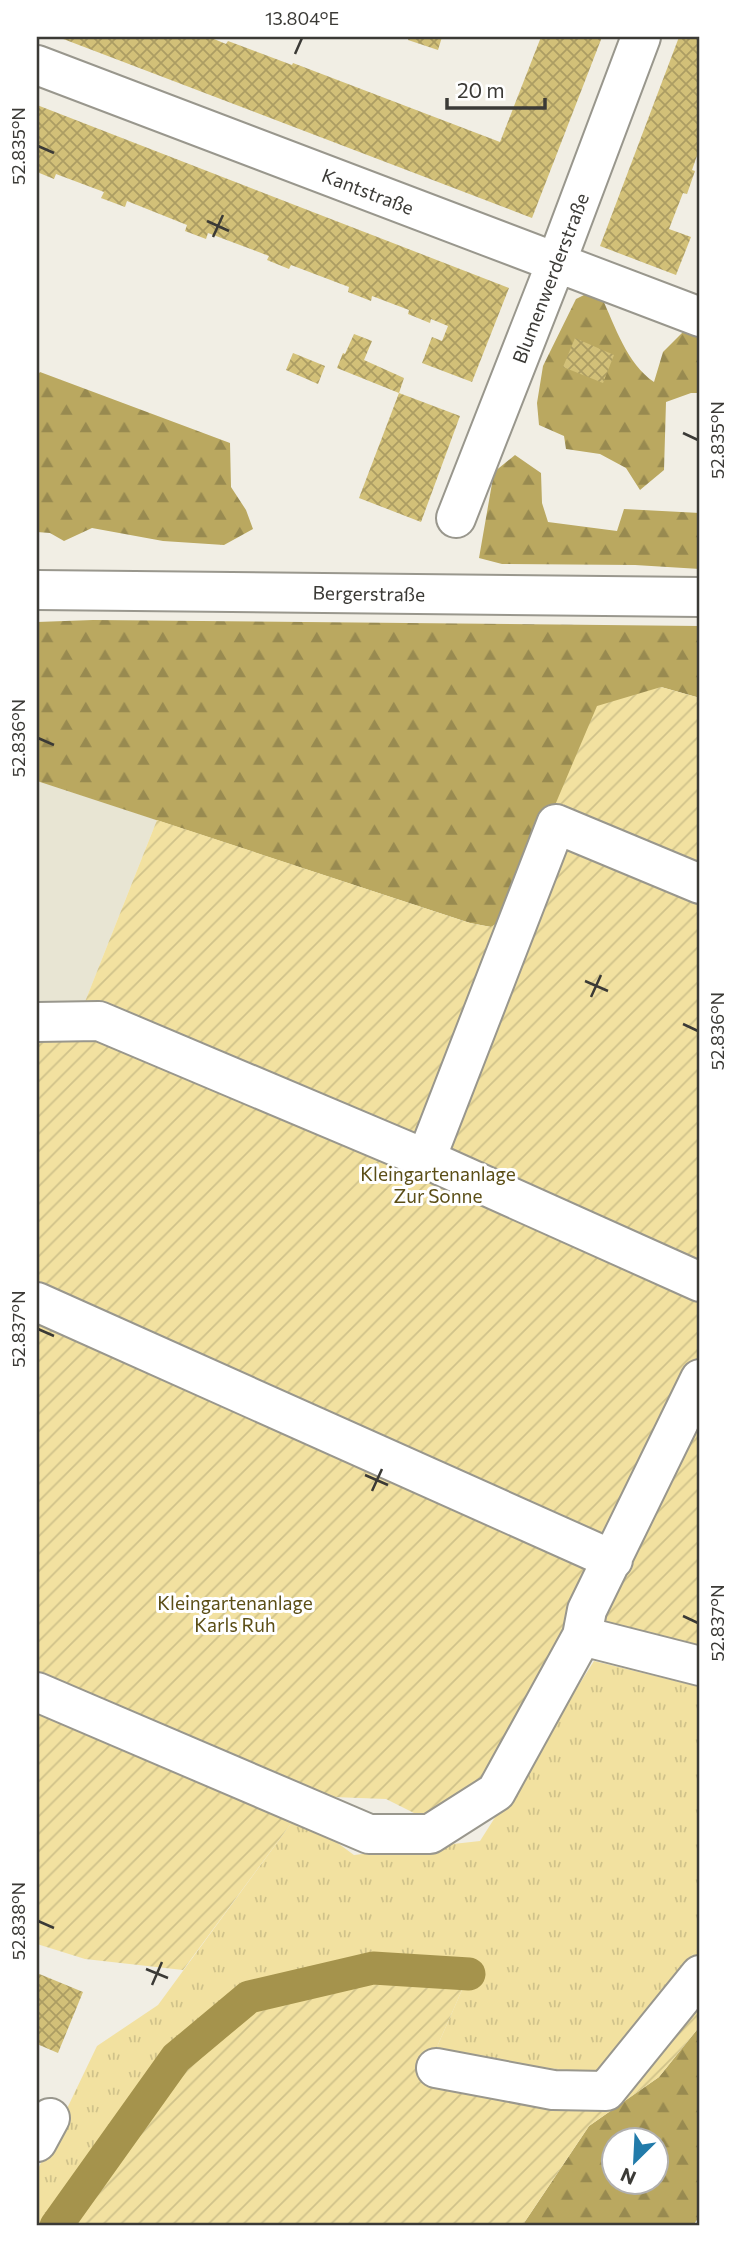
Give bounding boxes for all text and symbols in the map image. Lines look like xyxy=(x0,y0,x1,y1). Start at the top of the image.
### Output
text: 13.804°E xyxy=(265,7,339,29)
scale bar xyxy=(447,66,544,110)
text: 20 m xyxy=(457,77,505,102)
text: 52.835°N xyxy=(7,107,29,185)
street label: Kantstraße xyxy=(319,163,417,219)
street label: Blumenwerderstraße xyxy=(507,190,593,366)
text: 52.835°N xyxy=(706,401,728,479)
street label: Bergerstraße xyxy=(313,581,425,605)
text: 52.836°N xyxy=(7,699,29,777)
text: 52.836°N xyxy=(706,992,728,1070)
park label: Kleingartenanlage Zur Sonne xyxy=(360,1162,516,1207)
text: 52.837°N xyxy=(7,1290,29,1368)
text: 52.837°N xyxy=(706,1584,728,1662)
park label: Kleingartenanlage Karls Ruh xyxy=(157,1591,313,1636)
text: 52.838°N xyxy=(7,1882,29,1960)
north arrow xyxy=(600,2126,670,2196)
text: N xyxy=(617,2164,639,2190)

